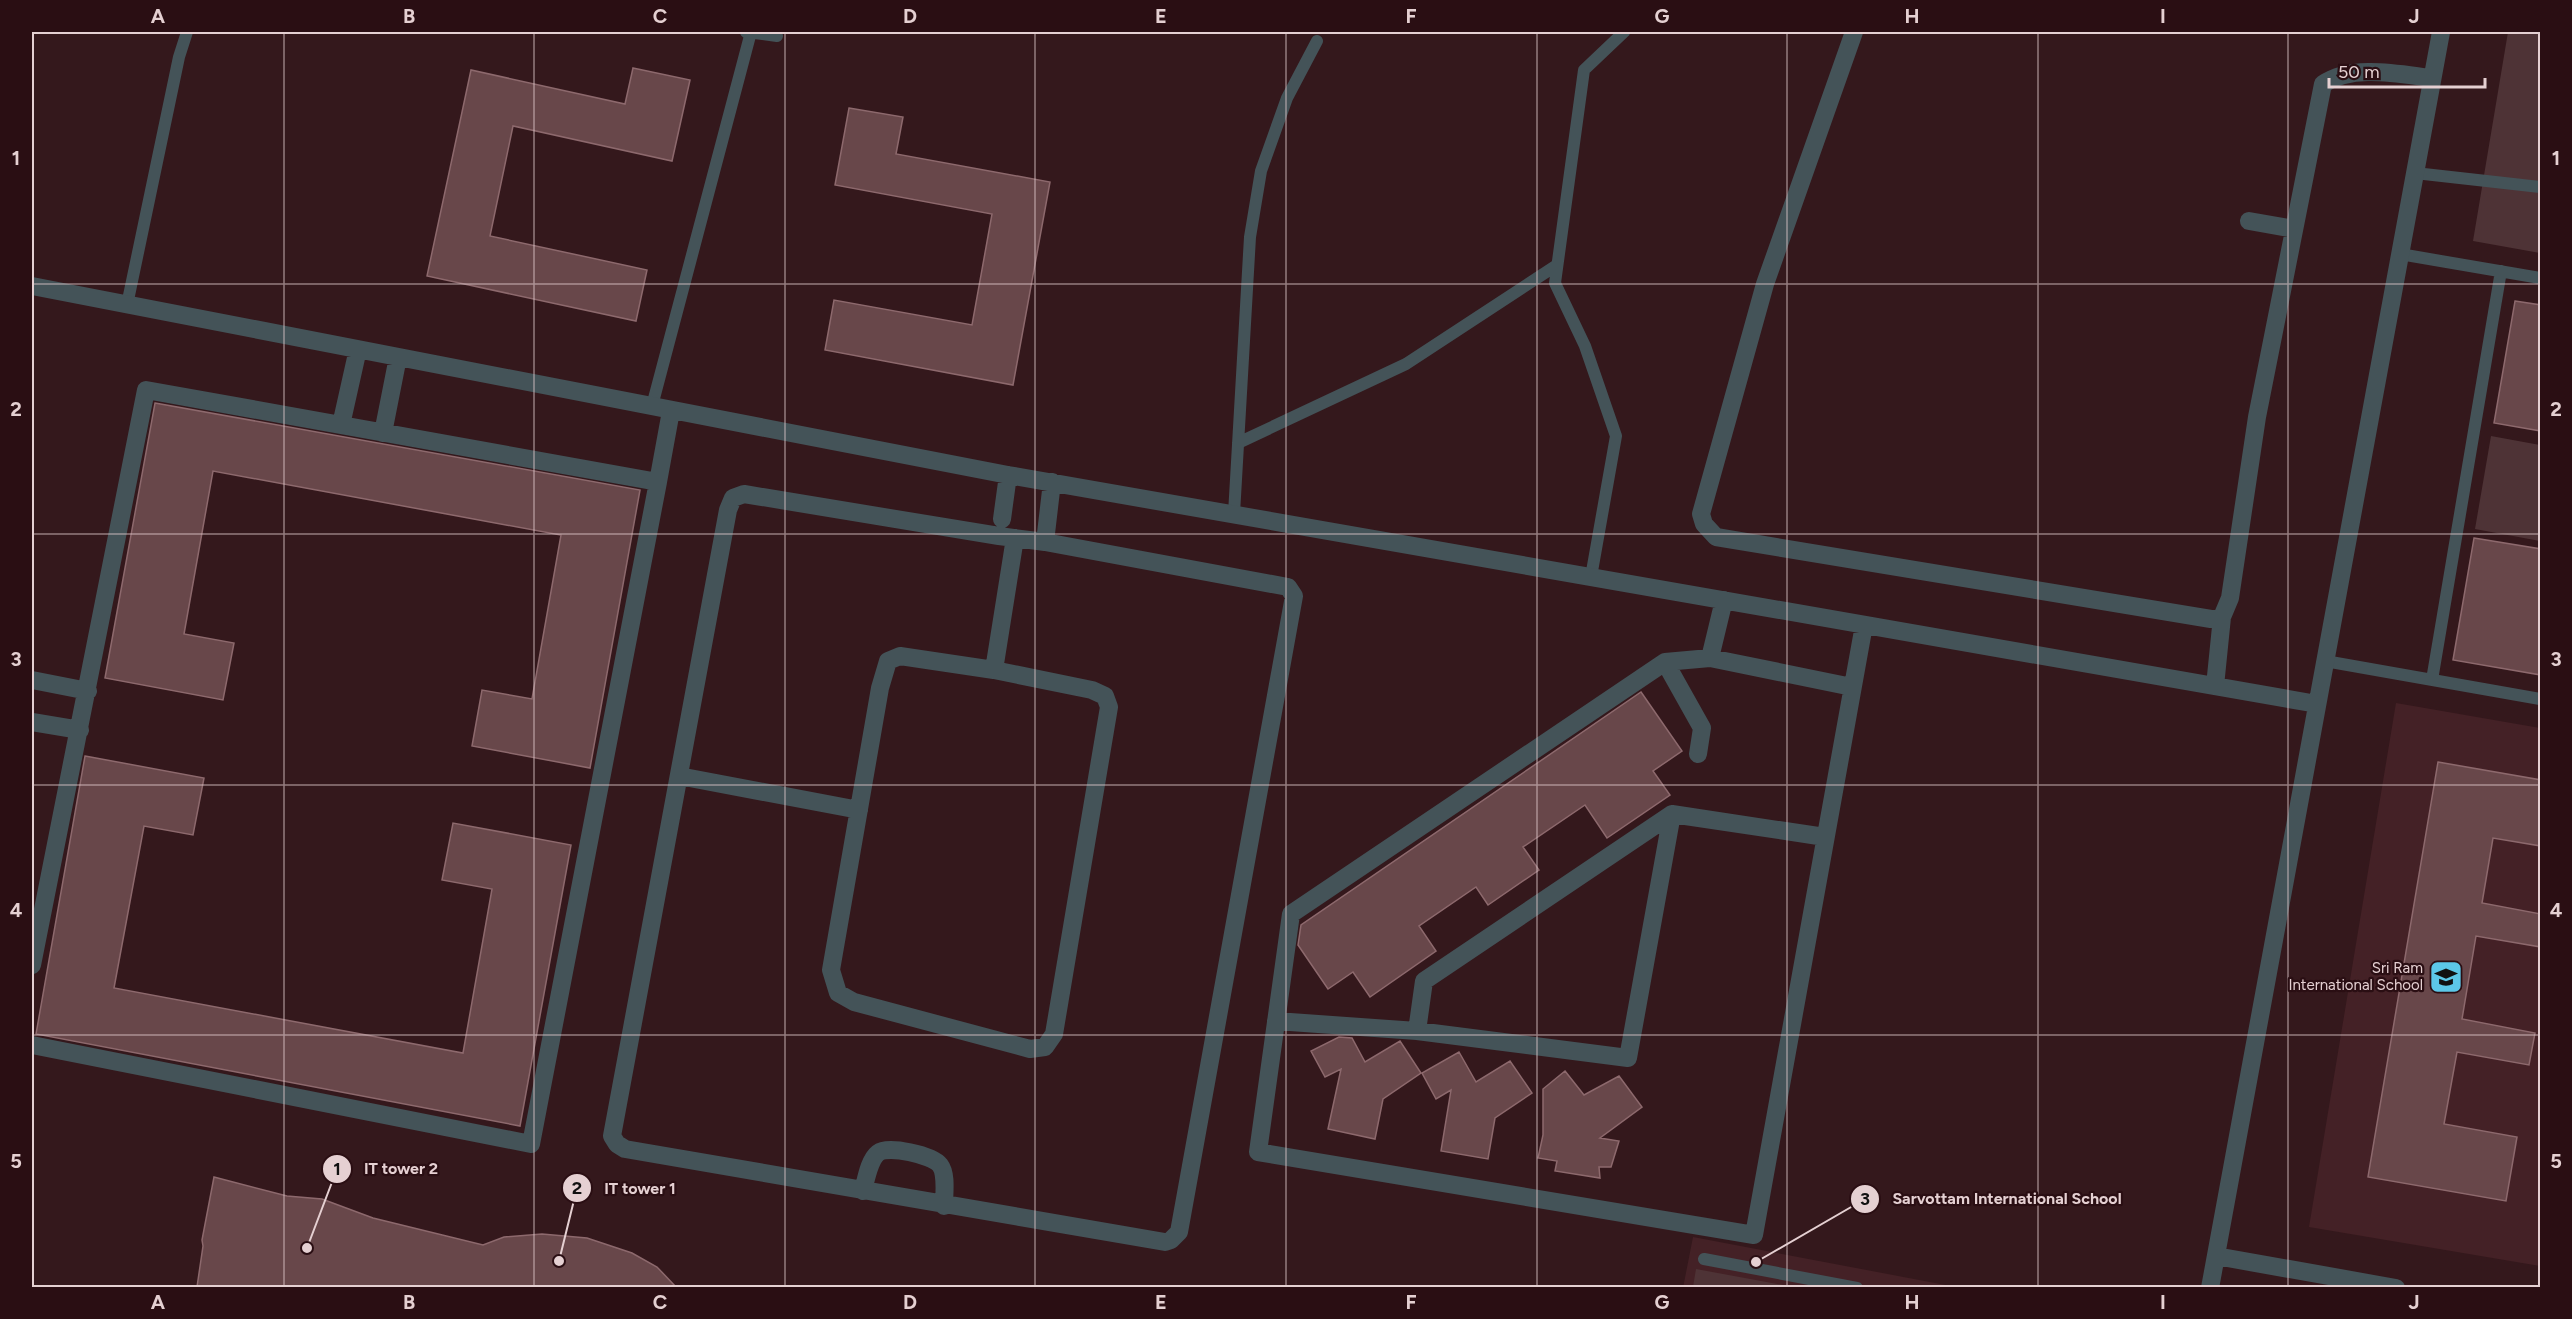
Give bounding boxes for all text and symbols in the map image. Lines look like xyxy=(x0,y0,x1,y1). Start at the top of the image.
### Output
text: A xyxy=(151,4,166,28)
text: B xyxy=(403,4,415,28)
text: C xyxy=(653,4,667,28)
text: D xyxy=(903,4,917,28)
text: E xyxy=(1155,4,1167,28)
text: F xyxy=(1405,4,1417,28)
text: G xyxy=(1655,4,1670,28)
text: H xyxy=(1905,4,1920,28)
text: I xyxy=(2160,4,2166,28)
text: J xyxy=(2408,4,2420,28)
scale bar xyxy=(2329,51,2485,89)
text: 50 m xyxy=(2338,61,2380,83)
text: 1 xyxy=(12,146,20,170)
text: 1 xyxy=(2552,146,2560,170)
text: 2 xyxy=(10,397,22,421)
text: 2 xyxy=(2550,397,2562,421)
text: 3 xyxy=(10,647,22,671)
text: 3 xyxy=(2550,647,2562,671)
text: 4 xyxy=(10,898,23,922)
text: 4 xyxy=(2550,898,2563,922)
place label: Sri Ram International School xyxy=(2288,959,2423,994)
school or university icon: Sri Ram International School xyxy=(2428,959,2464,995)
text: 5 xyxy=(10,1149,22,1173)
text: 5 xyxy=(2550,1149,2562,1173)
callout: IT tower 2 xyxy=(322,1152,450,1186)
text: 1 xyxy=(333,1158,341,1180)
text: IT tower 2 xyxy=(364,1159,438,1178)
callout: IT tower 1 xyxy=(562,1171,687,1205)
text: 2 xyxy=(572,1177,582,1199)
text: IT tower 1 xyxy=(604,1179,676,1198)
callout: Sarvottam International School xyxy=(1850,1182,2134,1216)
text: 3 xyxy=(1860,1188,1870,1210)
text: Sarvottam International School xyxy=(1892,1189,2122,1208)
text: A xyxy=(151,1290,166,1314)
text: B xyxy=(403,1290,415,1314)
text: C xyxy=(653,1290,667,1314)
text: D xyxy=(903,1290,917,1314)
text: E xyxy=(1155,1290,1167,1314)
text: F xyxy=(1405,1290,1417,1314)
text: G xyxy=(1655,1290,1670,1314)
text: H xyxy=(1905,1290,1920,1314)
text: I xyxy=(2160,1290,2166,1314)
text: J xyxy=(2408,1290,2420,1314)

